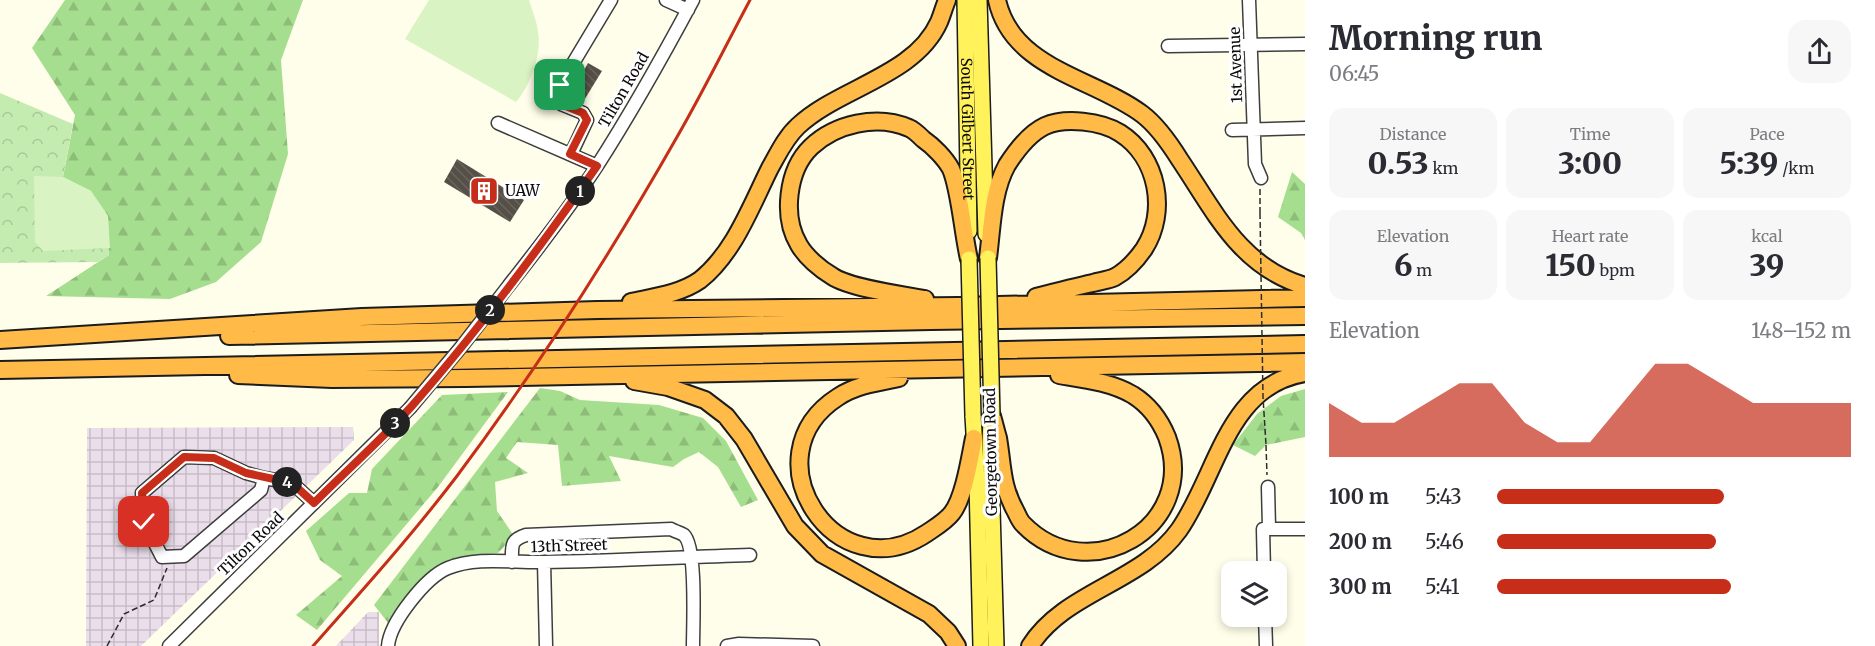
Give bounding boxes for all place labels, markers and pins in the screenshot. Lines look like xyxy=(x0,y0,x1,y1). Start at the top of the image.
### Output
pin xyxy=(534,59,585,110)
building icon: UAW xyxy=(468,175,500,207)
pin: 1 xyxy=(565,176,595,206)
place label: UAW xyxy=(505,181,541,200)
pin: 2 xyxy=(475,295,505,325)
pin: 3 xyxy=(380,408,410,438)
pin: 4 xyxy=(272,467,302,497)
pin xyxy=(118,496,169,547)

